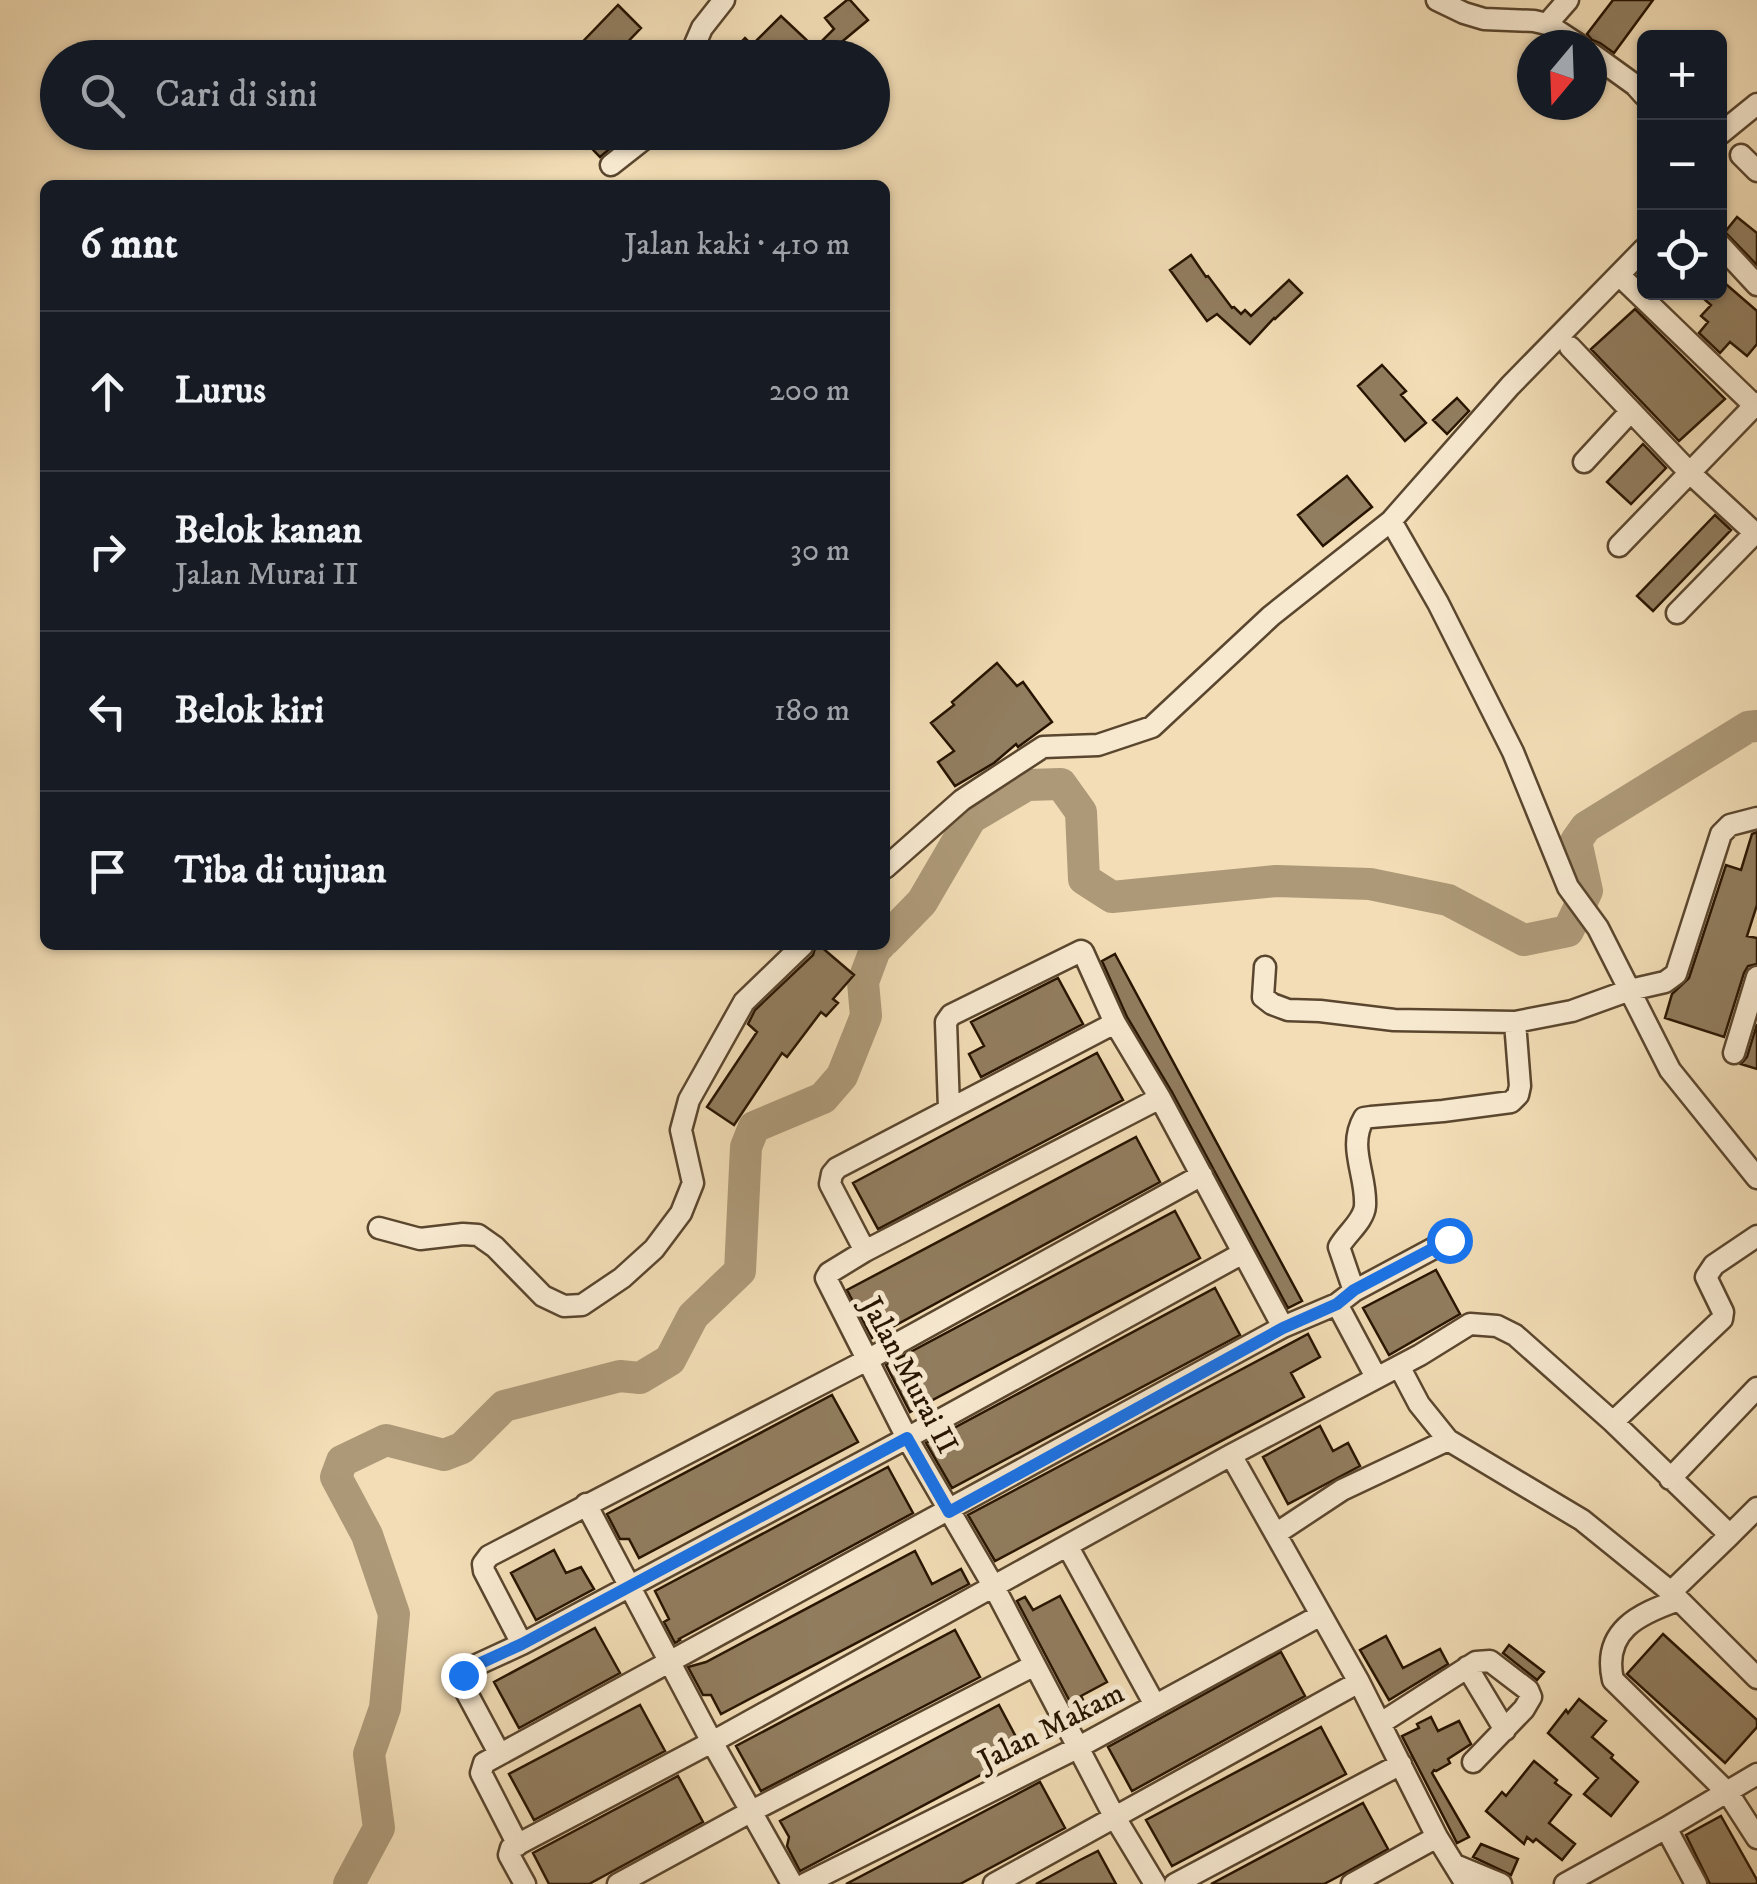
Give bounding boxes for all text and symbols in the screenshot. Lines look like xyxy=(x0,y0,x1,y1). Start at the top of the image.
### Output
north arrow xyxy=(1517,30,1607,120)
map controls xyxy=(1637,30,1727,300)
button: + xyxy=(1637,30,1727,120)
search box xyxy=(40,40,890,150)
icon: search xyxy=(75,68,130,123)
text: Cari di sini xyxy=(155,71,318,119)
button: − xyxy=(1637,120,1727,210)
button: locate xyxy=(1637,210,1727,300)
text: 6 mnt xyxy=(80,219,178,271)
text: Jalan kaki · 410 m xyxy=(624,225,850,265)
icon: ahead xyxy=(80,364,135,419)
text: Lurus xyxy=(175,367,266,415)
text: 200 m xyxy=(769,371,850,411)
text: Belok kanan xyxy=(175,507,362,555)
icon: right xyxy=(80,524,135,579)
text: 30 m xyxy=(790,531,850,571)
text: Jalan Murai II xyxy=(175,555,359,595)
icon: left xyxy=(80,684,135,739)
text: Belok kiri xyxy=(175,687,324,735)
text: 180 m xyxy=(774,691,850,731)
icon: arrive xyxy=(80,844,135,899)
text: Tiba di tujuan xyxy=(175,847,386,895)
route start xyxy=(1427,1218,1473,1264)
street label: Jalan Murai II xyxy=(851,1288,965,1460)
route end xyxy=(441,1653,487,1699)
street label: Jalan Makam xyxy=(970,1675,1131,1781)

